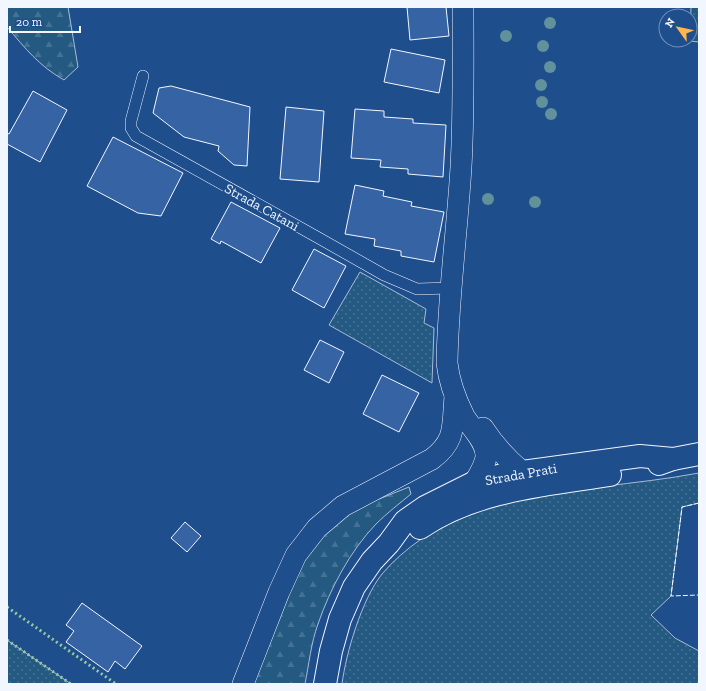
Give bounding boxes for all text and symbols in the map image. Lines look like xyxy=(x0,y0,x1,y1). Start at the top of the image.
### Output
scale bar xyxy=(10,8,80,34)
north arrow xyxy=(658,8,698,48)
text: 20 m xyxy=(16,15,43,29)
text: N xyxy=(662,15,678,30)
street label: Strada Catani xyxy=(221,180,302,235)
street label: Strada Prati xyxy=(484,460,558,489)

